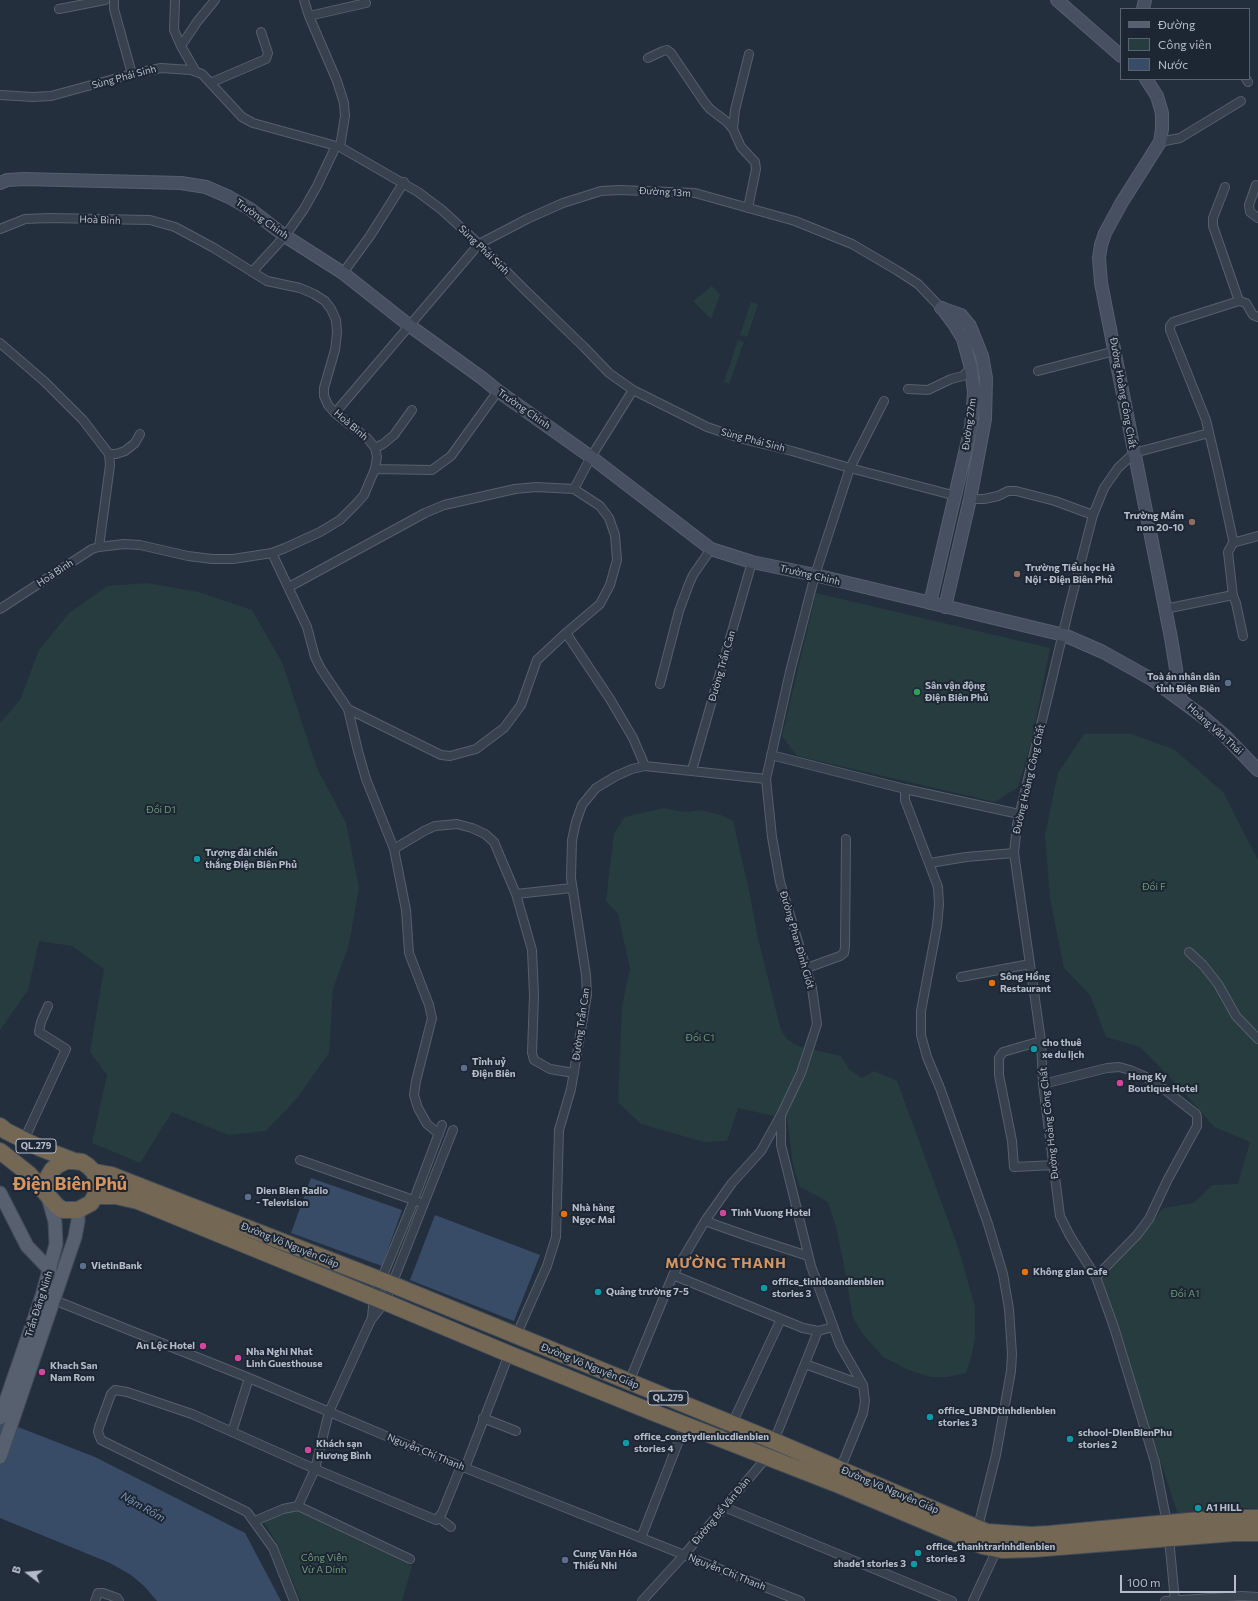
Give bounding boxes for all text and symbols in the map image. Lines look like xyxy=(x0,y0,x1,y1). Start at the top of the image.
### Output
legend xyxy=(1120,8,1250,80)
text: Đường xyxy=(1158,17,1195,31)
text: Công viên xyxy=(1158,37,1212,51)
text: Nước xyxy=(1158,57,1188,71)
street label: Sùng Phái Sinh xyxy=(91,63,157,91)
street label: Đường 13m xyxy=(639,185,691,199)
street label: Trường Chinh xyxy=(233,196,291,242)
street label: Hoà Bình xyxy=(79,213,121,227)
street label: Sùng Phái Sinh xyxy=(456,223,512,277)
street label: Đường Hoàng Công Chất xyxy=(1107,337,1139,449)
street label: Trường Chinh xyxy=(495,386,553,432)
street label: Đường 27m xyxy=(959,397,979,451)
street label: Hoà Bình xyxy=(332,407,370,443)
street label: Sùng Phái Sinh xyxy=(720,426,786,454)
place label: Trường Mầm non 20-10 xyxy=(1124,510,1184,534)
marker: Trường Mầm non 20-10 xyxy=(1187,517,1197,527)
street label: Hoà Bình xyxy=(35,557,75,589)
street label: Trường Chinh xyxy=(778,562,842,588)
place label: Trường Tiểu học Hà Nội - Điện Biên Phủ xyxy=(1025,562,1115,586)
marker: Trường Tiểu học Hà Nội - Điện Biên Phủ xyxy=(1012,569,1022,579)
street label: Đường Trần Can xyxy=(706,629,738,703)
place label: Toà án nhân dân tỉnh Điện Biên xyxy=(1147,671,1220,694)
marker: Toà án nhân dân tỉnh Điện Biên xyxy=(1223,678,1233,688)
place label: Sân vận động Điện Biên Phủ xyxy=(925,680,988,704)
marker: Sân vận động Điện Biên Phủ xyxy=(912,687,922,697)
street label: Hoàng Văn Thái xyxy=(1185,701,1245,757)
street label: Đường Hoàng Công Chất xyxy=(1010,723,1048,835)
park label: Đồi D1 xyxy=(146,804,176,816)
place label: Tượng đài chiến thắng Điện Biên Phủ xyxy=(205,847,297,870)
marker: Tượng đài chiến thắng Điện Biên Phủ xyxy=(192,854,202,864)
park label: Đồi F xyxy=(1142,881,1166,893)
street label: Đường Phan Đình Giót xyxy=(777,890,817,990)
place label: Sông Hồng Restaurant xyxy=(1000,971,1051,994)
marker: Sông Hồng Restaurant xyxy=(987,978,997,988)
street label: Đường Trần Can xyxy=(570,987,592,1061)
park label: Đồi C1 xyxy=(686,1032,714,1044)
place label: cho thuê xe du lịch xyxy=(1042,1037,1084,1060)
marker: cho thuê xe du lịch xyxy=(1029,1044,1039,1054)
place label: Tỉnh uỷ Điện Biên xyxy=(472,1056,516,1080)
marker: Tỉnh uỷ Điện Biên xyxy=(459,1063,469,1073)
street label: Đường Hoàng Công Chất xyxy=(1037,1066,1061,1180)
place label: Hong Ky Boutique Hotel xyxy=(1128,1071,1198,1094)
marker: Hong Ky Boutique Hotel xyxy=(1115,1078,1125,1088)
road number: QL.279 xyxy=(16,1139,56,1153)
district label: Điện Biên Phủ xyxy=(13,1173,127,1195)
place label: Dien Bien Radio - Television xyxy=(256,1185,328,1208)
marker: Dien Bien Radio - Television xyxy=(243,1192,253,1202)
place label: Nhà hàng Ngọc Mai xyxy=(572,1202,615,1226)
place label: Tinh Vuong Hotel xyxy=(731,1207,811,1219)
marker: Tinh Vuong Hotel xyxy=(718,1208,728,1218)
marker: Nhà hàng Ngọc Mai xyxy=(559,1209,569,1219)
street label: Đường Võ Nguyên Giáp xyxy=(239,1220,341,1270)
district label: MƯỜNG THANH xyxy=(665,1255,787,1271)
place label: VietinBank xyxy=(91,1260,142,1272)
marker: VietinBank xyxy=(78,1261,88,1271)
place label: Không gian Cafe xyxy=(1033,1266,1107,1278)
marker: Không gian Cafe xyxy=(1020,1267,1030,1277)
street label: Trần Đăng Ninh xyxy=(23,1269,55,1339)
place label: office_tinhdoandienbien stories 3 xyxy=(772,1276,884,1300)
marker: office_tinhdoandienbien stories 3 xyxy=(759,1283,769,1293)
place label: Quảng trường 7-5 xyxy=(606,1286,689,1298)
marker: Quảng trường 7-5 xyxy=(593,1287,603,1297)
park label: Đồi A1 xyxy=(1171,1288,1199,1300)
place label: An Lộc Hotel xyxy=(136,1340,195,1352)
marker: An Lộc Hotel xyxy=(198,1341,208,1351)
street label: Đường Võ Nguyên Giáp xyxy=(539,1341,641,1391)
place label: Nha Nghi Nhat Linh Guesthouse xyxy=(246,1346,323,1370)
marker: Nha Nghi Nhat Linh Guesthouse xyxy=(233,1353,243,1363)
place label: Khach San Nam Rom xyxy=(50,1360,98,1384)
marker: Khach San Nam Rom xyxy=(37,1367,47,1377)
road number: QL.279 xyxy=(648,1391,688,1405)
place label: office_UBNDtinhdienbien stories 3 xyxy=(938,1405,1056,1428)
marker: office_UBNDtinhdienbien stories 3 xyxy=(925,1412,935,1422)
place label: school-DienBienPhu stories 2 xyxy=(1078,1427,1172,1450)
street label: Nguyễn Chí Thanh xyxy=(386,1431,466,1473)
place label: office_congtydienlucdienbien stories 4 xyxy=(634,1431,769,1454)
marker: school-DienBienPhu stories 2 xyxy=(1065,1434,1075,1444)
place label: Khách sạn Hương Bình xyxy=(316,1438,371,1462)
marker: office_congtydienlucdienbien stories 4 xyxy=(621,1438,631,1448)
marker: Khách sạn Hương Bình xyxy=(303,1445,313,1455)
street label: Đường Võ Nguyên Giáp xyxy=(840,1464,940,1516)
street label: Đường Bế Văn Đàn xyxy=(689,1475,753,1547)
water label: Nậm Rốm xyxy=(119,1489,167,1525)
place label: A1 HILL xyxy=(1206,1502,1242,1514)
marker: A1 HILL xyxy=(1193,1503,1203,1513)
place label: office_thanhtrarinhdienbien stories 3 xyxy=(926,1541,1055,1564)
place label: Cung Văn Hóa Thiếu Nhi xyxy=(573,1548,637,1572)
marker: office_thanhtrarinhdienbien stories 3 xyxy=(913,1548,923,1558)
street label: Nguyễn Chí Thanh xyxy=(687,1551,767,1593)
park label: Công Viên Vừ A Dính xyxy=(301,1552,347,1576)
north arrow xyxy=(8,1553,48,1593)
marker: Cung Văn Hóa Thiếu Nhi xyxy=(560,1555,570,1565)
place label: shade1 stories 3 xyxy=(833,1558,906,1570)
marker: shade1 stories 3 xyxy=(909,1559,919,1569)
text: B xyxy=(9,1564,23,1575)
scale bar xyxy=(1122,1567,1238,1593)
text: 100 m xyxy=(1127,1575,1161,1589)

